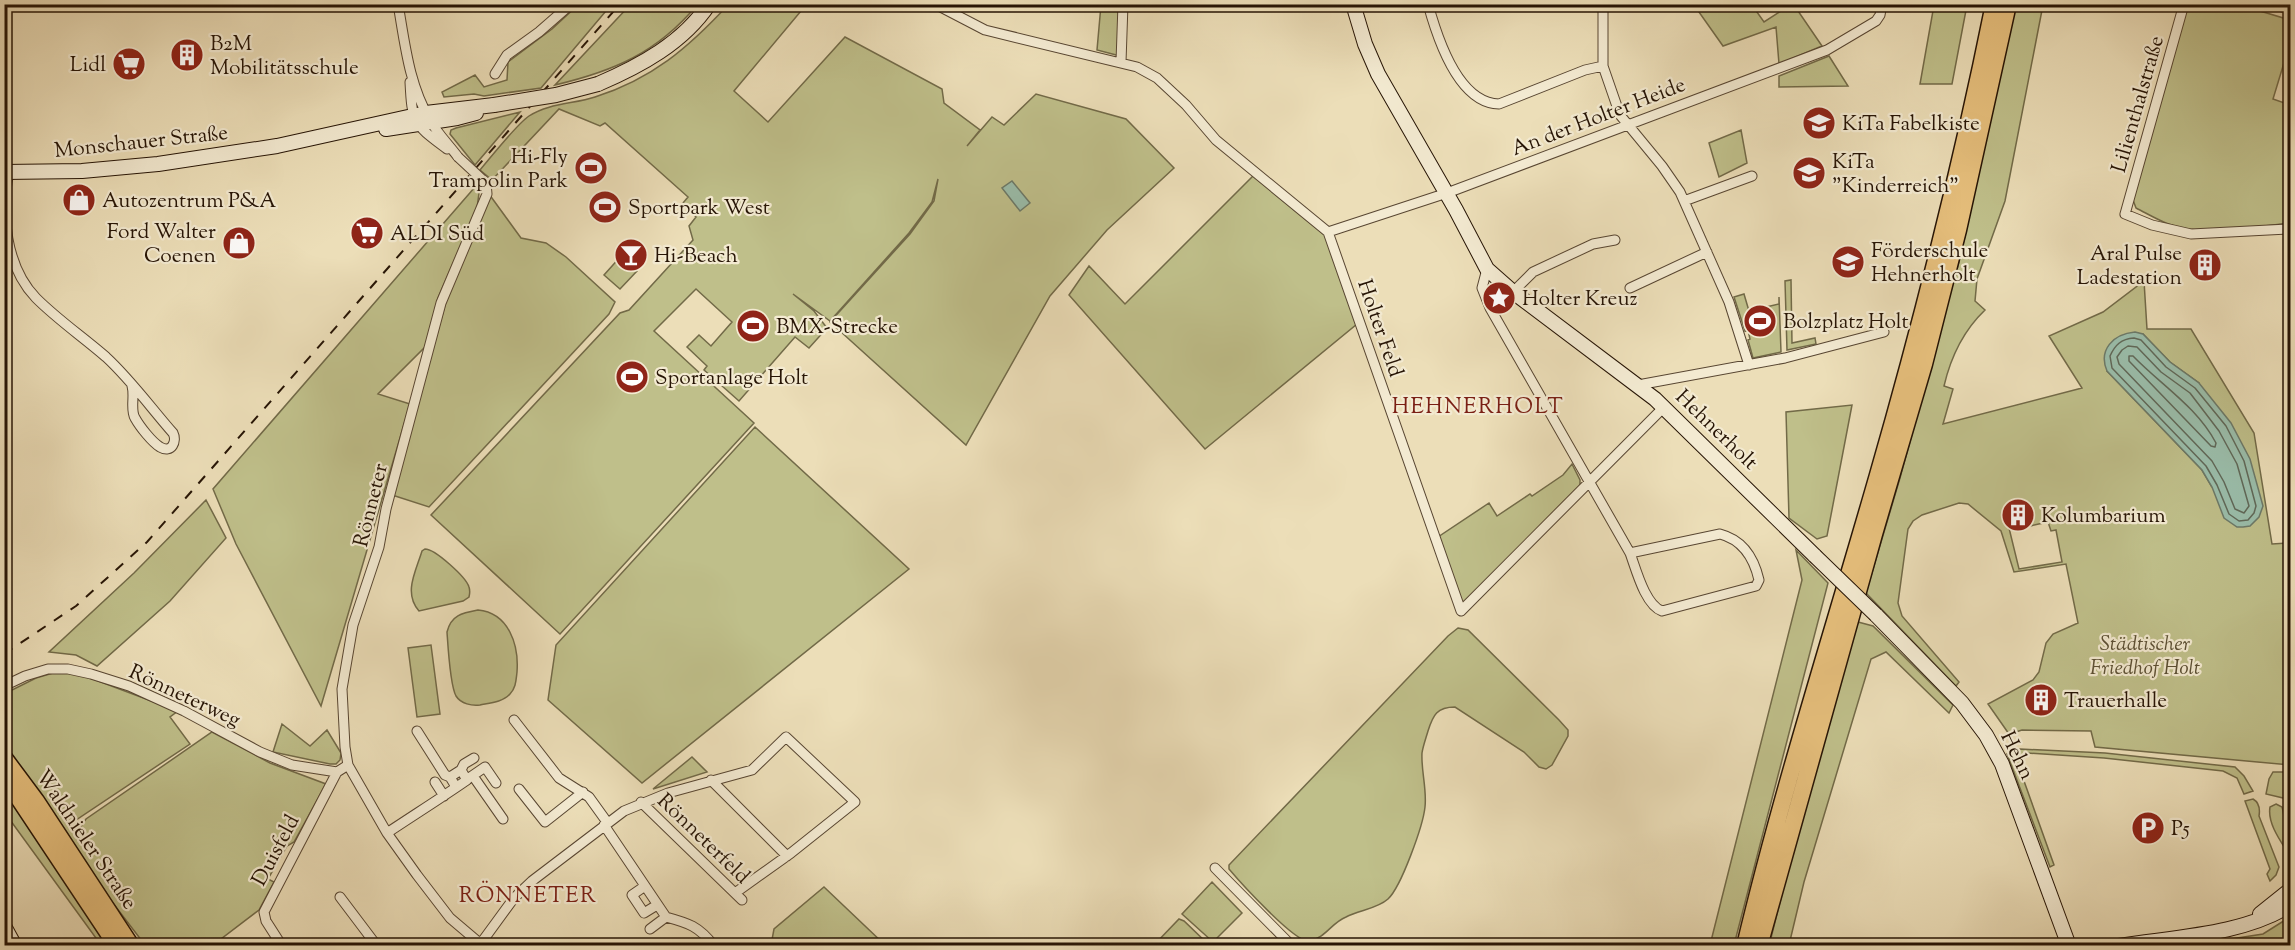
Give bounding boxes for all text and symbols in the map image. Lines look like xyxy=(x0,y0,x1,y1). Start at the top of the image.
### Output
place label: B2M Mobilitätsschule xyxy=(210,30,359,84)
street label: Lilienthalstraße xyxy=(2105,33,2173,177)
building icon: B2M Mobilitätsschule xyxy=(169,37,205,73)
supermarket icon: Lidl xyxy=(111,46,147,82)
place label: Lidl xyxy=(70,51,106,81)
street label: An der Holter Heide xyxy=(1507,71,1690,165)
school or university icon: KiTa Fabelkiste xyxy=(1801,105,1837,141)
place label: KiTa Fabelkiste xyxy=(1842,110,1980,140)
street label: Monschauer Straße xyxy=(53,119,230,167)
place label: Hi-Fly Trampolin Park xyxy=(428,143,569,197)
place label: KiTa "Kinderreich" xyxy=(1832,148,1959,202)
sports icon: Hi-Fly Trampolin Park xyxy=(573,150,609,186)
school or university icon: KiTa "Kinderreich" xyxy=(1791,155,1827,191)
shop icon: Autozentrum P&A xyxy=(61,182,97,218)
place label: Autozentrum P&A xyxy=(102,187,276,217)
sports icon: Sportpark West xyxy=(587,189,623,225)
place label: Sportpark West xyxy=(628,194,770,224)
supermarket icon: ALDI Süd xyxy=(349,215,385,251)
place label: Ford Walter Coenen xyxy=(107,218,216,272)
place label: ALDI Süd xyxy=(390,220,484,250)
shop icon: Ford Walter Coenen xyxy=(221,225,257,261)
bar icon: Hi-Beach xyxy=(613,237,649,273)
place label: Förderschule Hehnerholt xyxy=(1871,237,1988,291)
place label: Aral Pulse Ladestation xyxy=(2077,240,2182,294)
place label: Hi-Beach xyxy=(654,242,738,272)
school or university icon: Förderschule Hehnerholt xyxy=(1830,244,1866,280)
building icon: Aral Pulse Ladestation xyxy=(2187,247,2223,283)
street label: Holter Feld xyxy=(1348,276,1410,382)
place icon: Holter Kreuz xyxy=(1481,280,1517,316)
place label: Holter Kreuz xyxy=(1522,285,1637,315)
sports icon: Bolzplatz Holt xyxy=(1742,303,1778,339)
sports icon: BMX-Strecke xyxy=(735,308,771,344)
place label: Bolzplatz Holt xyxy=(1783,308,1909,338)
place label: BMX-Strecke xyxy=(776,313,898,343)
sports icon: Sportanlage Holt xyxy=(614,359,650,395)
place label: Sportanlage Holt xyxy=(655,364,808,394)
street label: Hehnerholt xyxy=(1668,383,1764,478)
district label: HEHNERHOLT xyxy=(1392,392,1564,424)
street label: Rönneter xyxy=(347,460,397,550)
building icon: Kolumbarium xyxy=(2000,497,2036,533)
place label: Kolumbarium xyxy=(2041,502,2166,532)
park label: Städtischer Friedhof Holt xyxy=(2090,630,2200,684)
street label: Rönneterweg xyxy=(123,658,245,736)
building icon: Trauerhalle xyxy=(2023,682,2059,718)
place label: Trauerhalle xyxy=(2064,687,2167,717)
street label: Hehn xyxy=(1992,726,2041,785)
street label: Waldnieler Straße xyxy=(27,764,143,916)
street label: Rönneterfeld xyxy=(649,787,756,892)
street label: Duisfeld xyxy=(245,810,308,892)
parking icon: P5 xyxy=(2130,810,2166,846)
place label: P5 xyxy=(2171,815,2190,845)
district label: RÖNNETER xyxy=(459,880,597,913)

